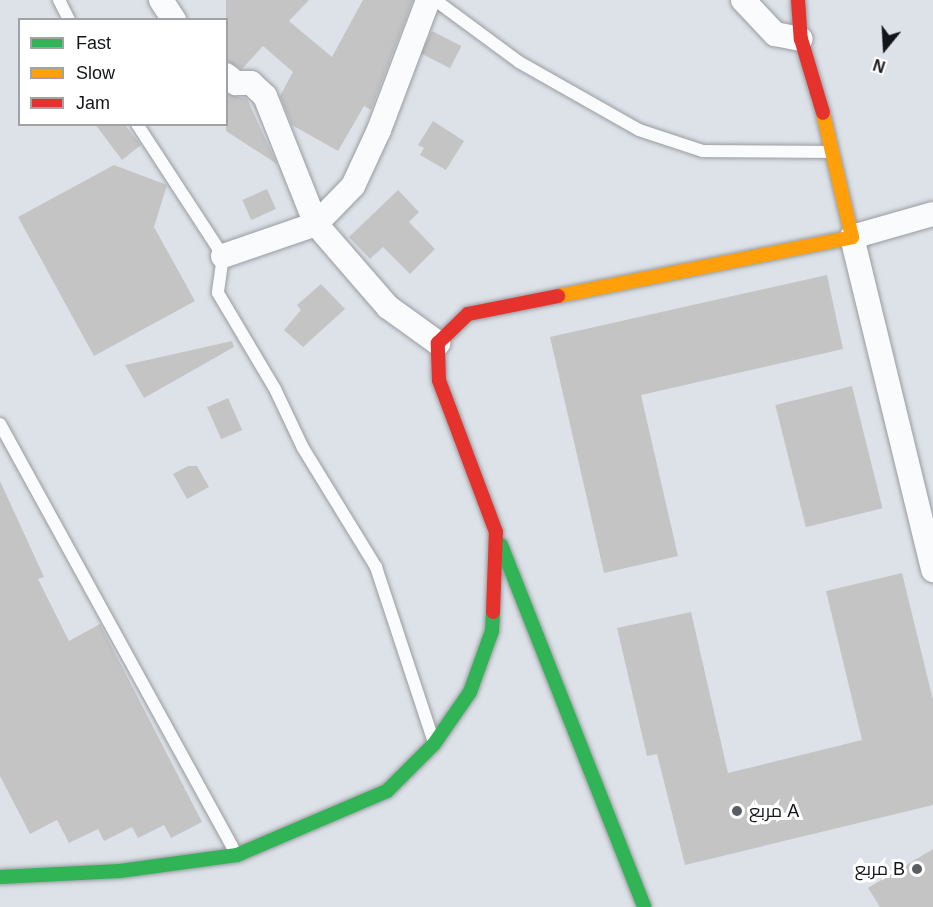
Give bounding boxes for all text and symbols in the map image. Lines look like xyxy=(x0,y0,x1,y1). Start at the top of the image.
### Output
legend xyxy=(18,18,228,126)
north arrow xyxy=(855,18,915,78)
text: Fast xyxy=(76,33,111,53)
text: N xyxy=(871,56,887,75)
text: Slow xyxy=(76,63,115,83)
text: Jam xyxy=(76,93,110,113)
place label: مربع A xyxy=(749,800,799,822)
marker: مربع A xyxy=(730,804,744,818)
place label: مربع B xyxy=(855,858,905,880)
marker: مربع B xyxy=(910,862,924,876)

